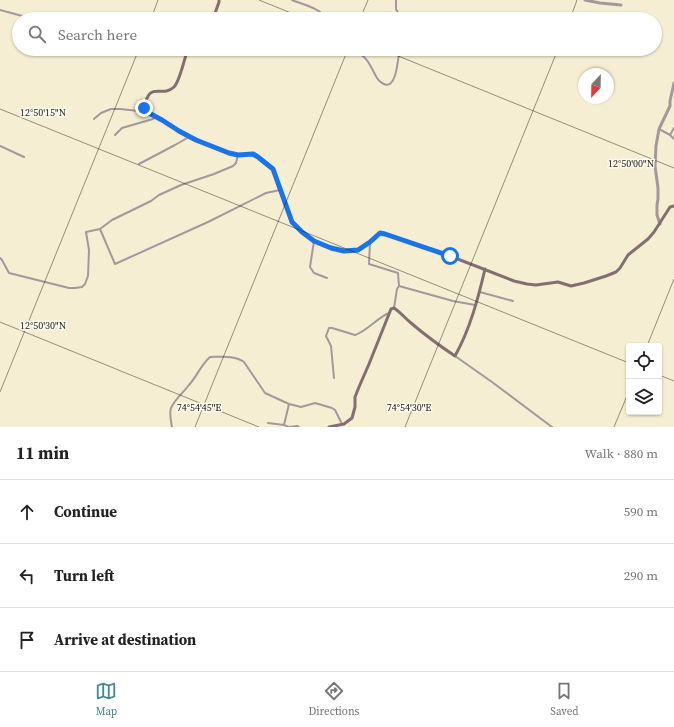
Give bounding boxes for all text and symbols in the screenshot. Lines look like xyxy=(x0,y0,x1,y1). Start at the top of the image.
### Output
search box xyxy=(12,12,662,56)
icon: search xyxy=(26,23,48,45)
text: Search here xyxy=(58,24,137,45)
north arrow xyxy=(578,68,614,104)
route end xyxy=(135,99,153,117)
text: 12°50'15"N xyxy=(20,106,66,119)
text: 12°50'00"N xyxy=(608,157,654,170)
route start xyxy=(441,247,459,265)
text: 12°50'30"N xyxy=(20,319,66,332)
map controls xyxy=(626,343,662,415)
button: locate xyxy=(626,343,662,379)
button: layers xyxy=(626,379,662,415)
text: 74°54'45"E xyxy=(177,401,221,414)
text: 74°54'30"E xyxy=(387,401,431,414)
text: 11 min xyxy=(16,441,69,465)
text: Walk · 880 m xyxy=(585,445,658,462)
icon: ahead xyxy=(16,501,38,523)
text: Continue xyxy=(54,501,117,522)
text: 590 m xyxy=(624,503,658,520)
icon: left xyxy=(16,565,38,587)
text: Turn left xyxy=(54,565,114,586)
text: 290 m xyxy=(624,567,658,584)
icon: arrive xyxy=(16,629,38,651)
text: Arrive at destination xyxy=(54,629,196,650)
tab: Map xyxy=(95,680,117,719)
tab: Directions xyxy=(308,680,359,719)
tab: Saved xyxy=(550,680,579,719)

